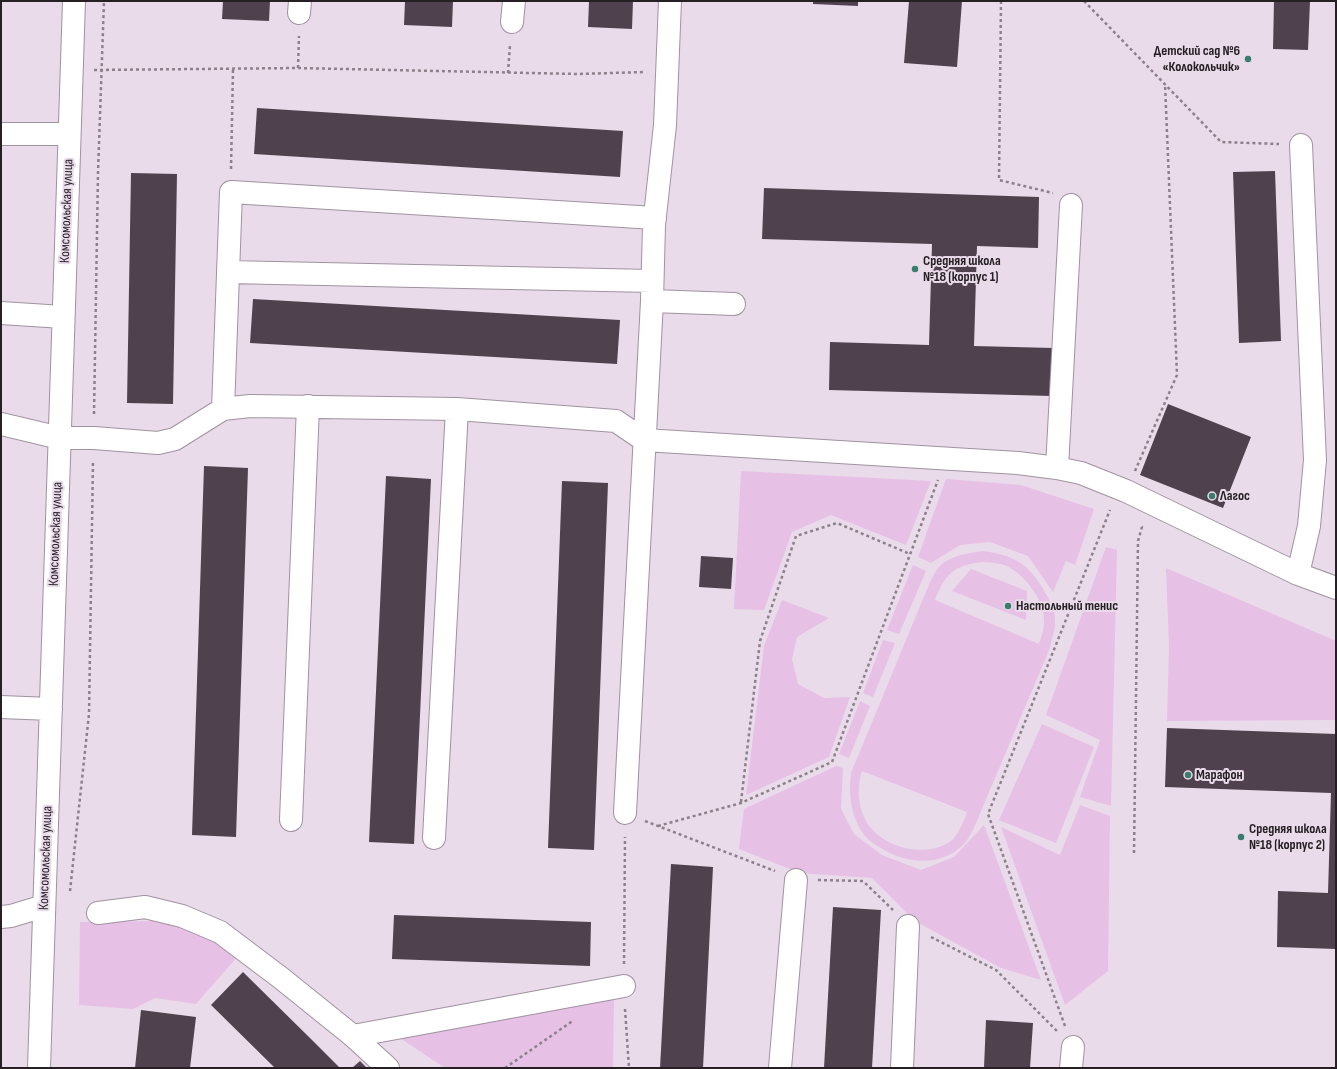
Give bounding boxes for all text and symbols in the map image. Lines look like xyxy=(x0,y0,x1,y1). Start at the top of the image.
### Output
place label: Детский сад №6 «Колокольчик» xyxy=(1154,43,1240,76)
marker: Детский сад №6 «Колокольчик» xyxy=(1243,54,1253,64)
street label: Комсомольская улица xyxy=(57,159,77,263)
place label: Средняя школа №18 (корпус 1) xyxy=(923,253,1001,286)
marker: Средняя школа №18 (корпус 1) xyxy=(910,264,920,274)
street label: Комсомольская улица xyxy=(46,482,66,586)
place label: Лагос xyxy=(1220,488,1250,504)
marker: Лагос xyxy=(1207,491,1217,501)
place label: Настольный тенис xyxy=(1016,598,1118,614)
marker: Настольный тенис xyxy=(1003,601,1013,611)
place label: Марафон xyxy=(1196,767,1243,783)
marker: Марафон xyxy=(1183,770,1193,780)
street label: Комсомольская улица xyxy=(36,806,56,910)
place label: Средняя школа №18 (корпус 2) xyxy=(1249,821,1327,854)
marker: Средняя школа №18 (корпус 2) xyxy=(1236,832,1246,842)

